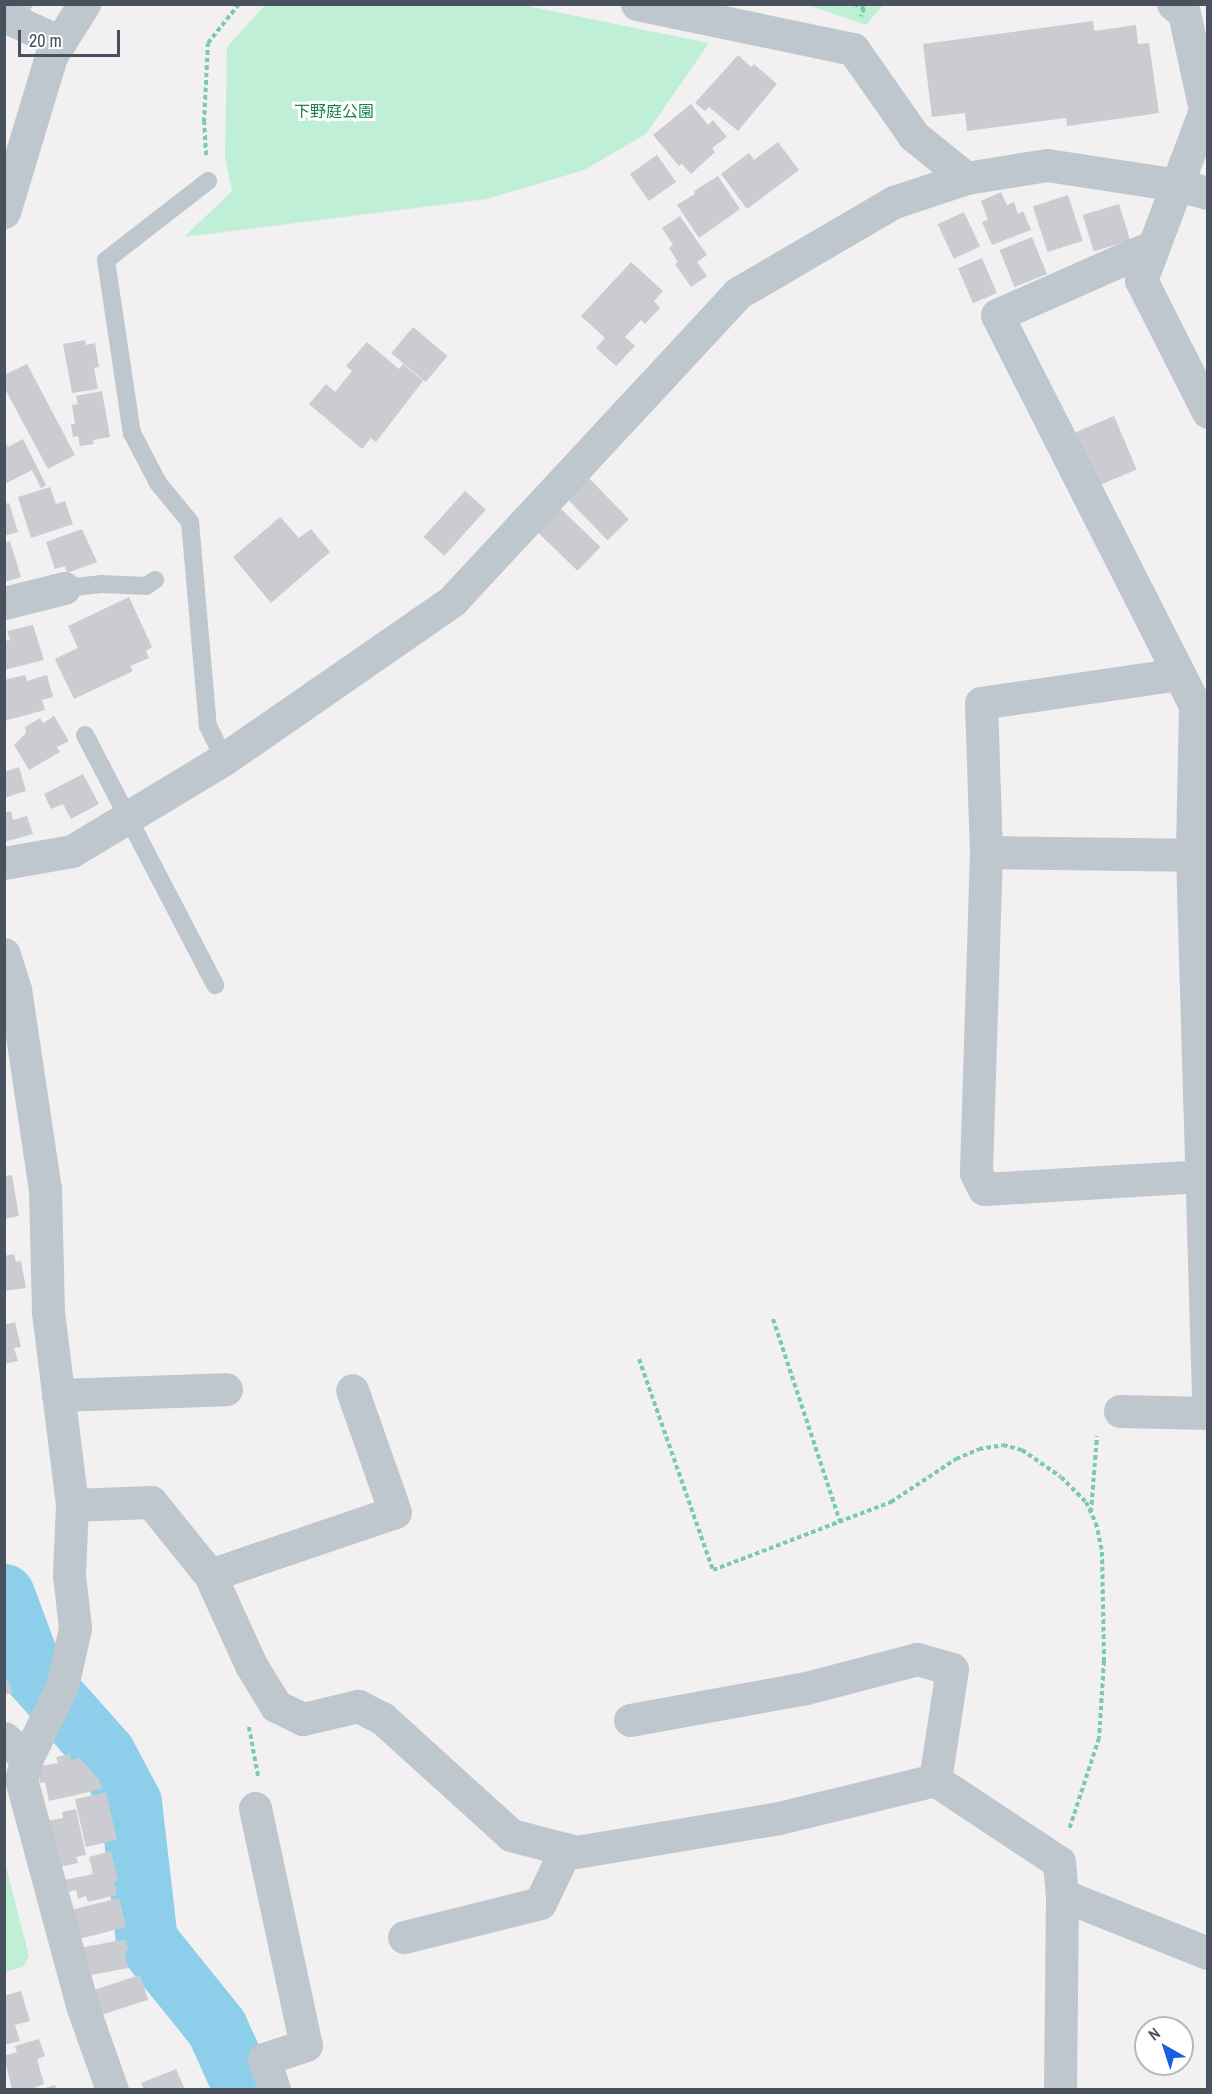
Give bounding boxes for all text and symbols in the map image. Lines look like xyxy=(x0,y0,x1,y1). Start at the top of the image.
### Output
scale bar xyxy=(21,18,123,56)
text: 20 m xyxy=(29,28,62,53)
park label: 下野庭公園 xyxy=(294,101,374,121)
north arrow xyxy=(1134,2016,1194,2076)
text: N xyxy=(1143,2022,1165,2045)

